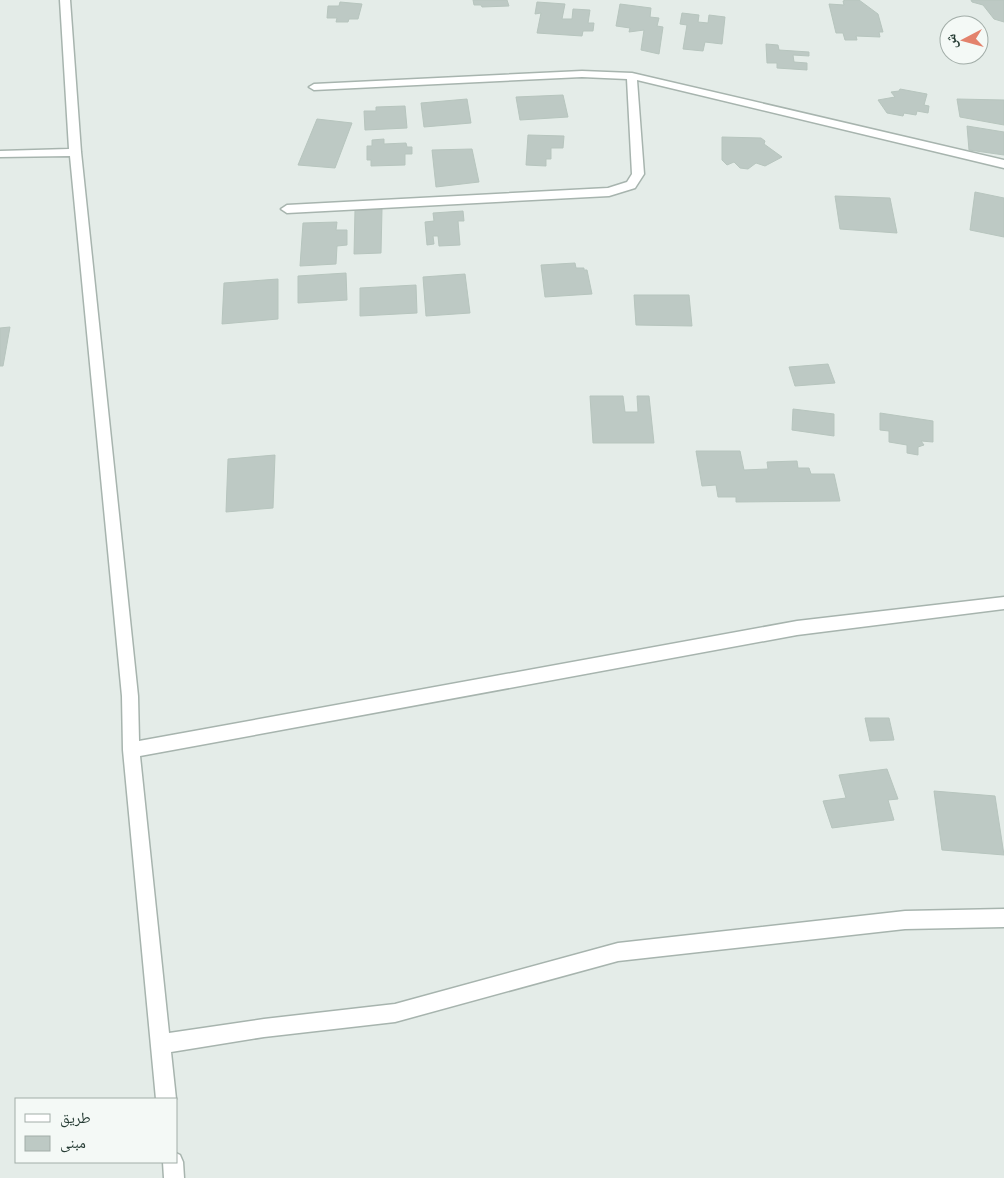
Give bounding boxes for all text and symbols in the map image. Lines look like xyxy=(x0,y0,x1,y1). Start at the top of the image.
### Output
north arrow xyxy=(939,15,989,65)
text: ش xyxy=(941,33,961,50)
legend xyxy=(15,1098,178,1163)
text: طريق xyxy=(60,1108,91,1128)
text: مبنى xyxy=(60,1133,86,1153)

